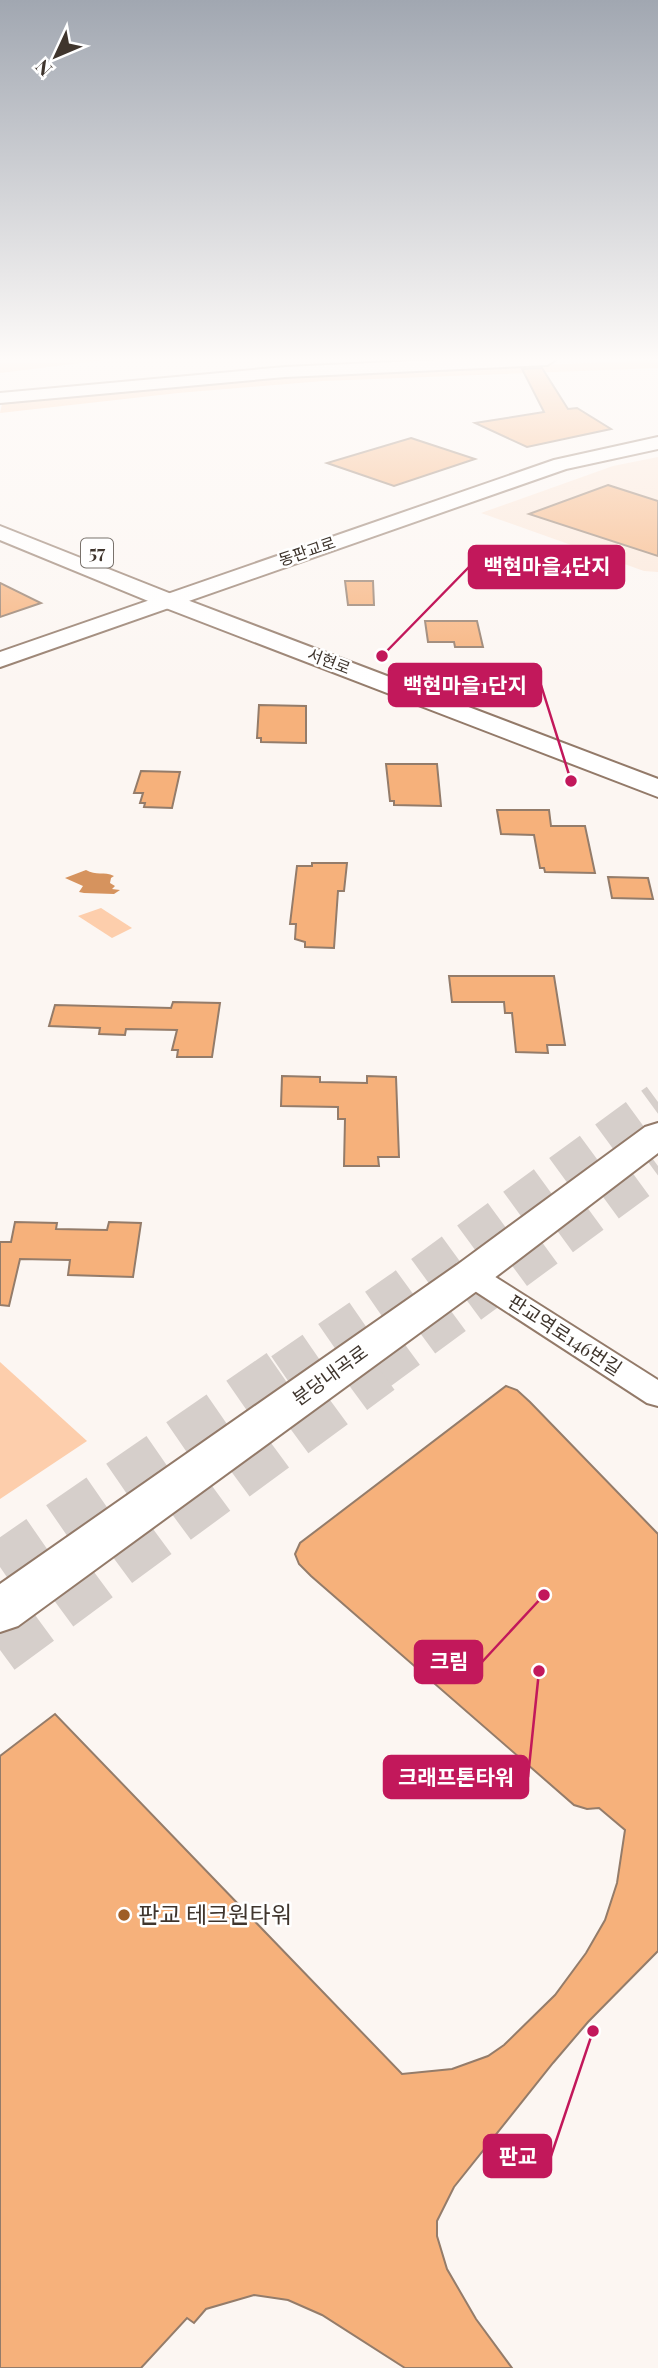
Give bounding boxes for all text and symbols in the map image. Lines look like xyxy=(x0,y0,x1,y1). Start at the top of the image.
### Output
north arrow xyxy=(21,21,91,91)
text: N xyxy=(29,54,57,82)
street label: 동판교로 xyxy=(276,531,338,570)
road number: 57 xyxy=(81,538,113,568)
callout: 백현마을4단지 xyxy=(469,546,624,588)
text: 백현마을4단지 xyxy=(483,551,611,579)
street label: 서현로 xyxy=(305,643,354,678)
callout: 백현마을1단지 xyxy=(389,664,541,706)
text: 백현마을1단지 xyxy=(403,670,527,698)
street label: 판교역로146번길 xyxy=(503,1288,628,1381)
street label: 분당내곡로 xyxy=(286,1338,372,1410)
callout: 크림 xyxy=(415,1641,482,1683)
text: 크림 xyxy=(430,1646,468,1674)
callout: 크래프톤타워 xyxy=(384,1756,528,1798)
text: 크래프톤타워 xyxy=(398,1762,514,1790)
place label: 판교 테크원타워 xyxy=(138,1898,292,1929)
marker: 판교 테크원타워 xyxy=(116,1907,132,1923)
callout: 판교 xyxy=(484,2135,551,2177)
text: 판교 xyxy=(499,2141,537,2169)

